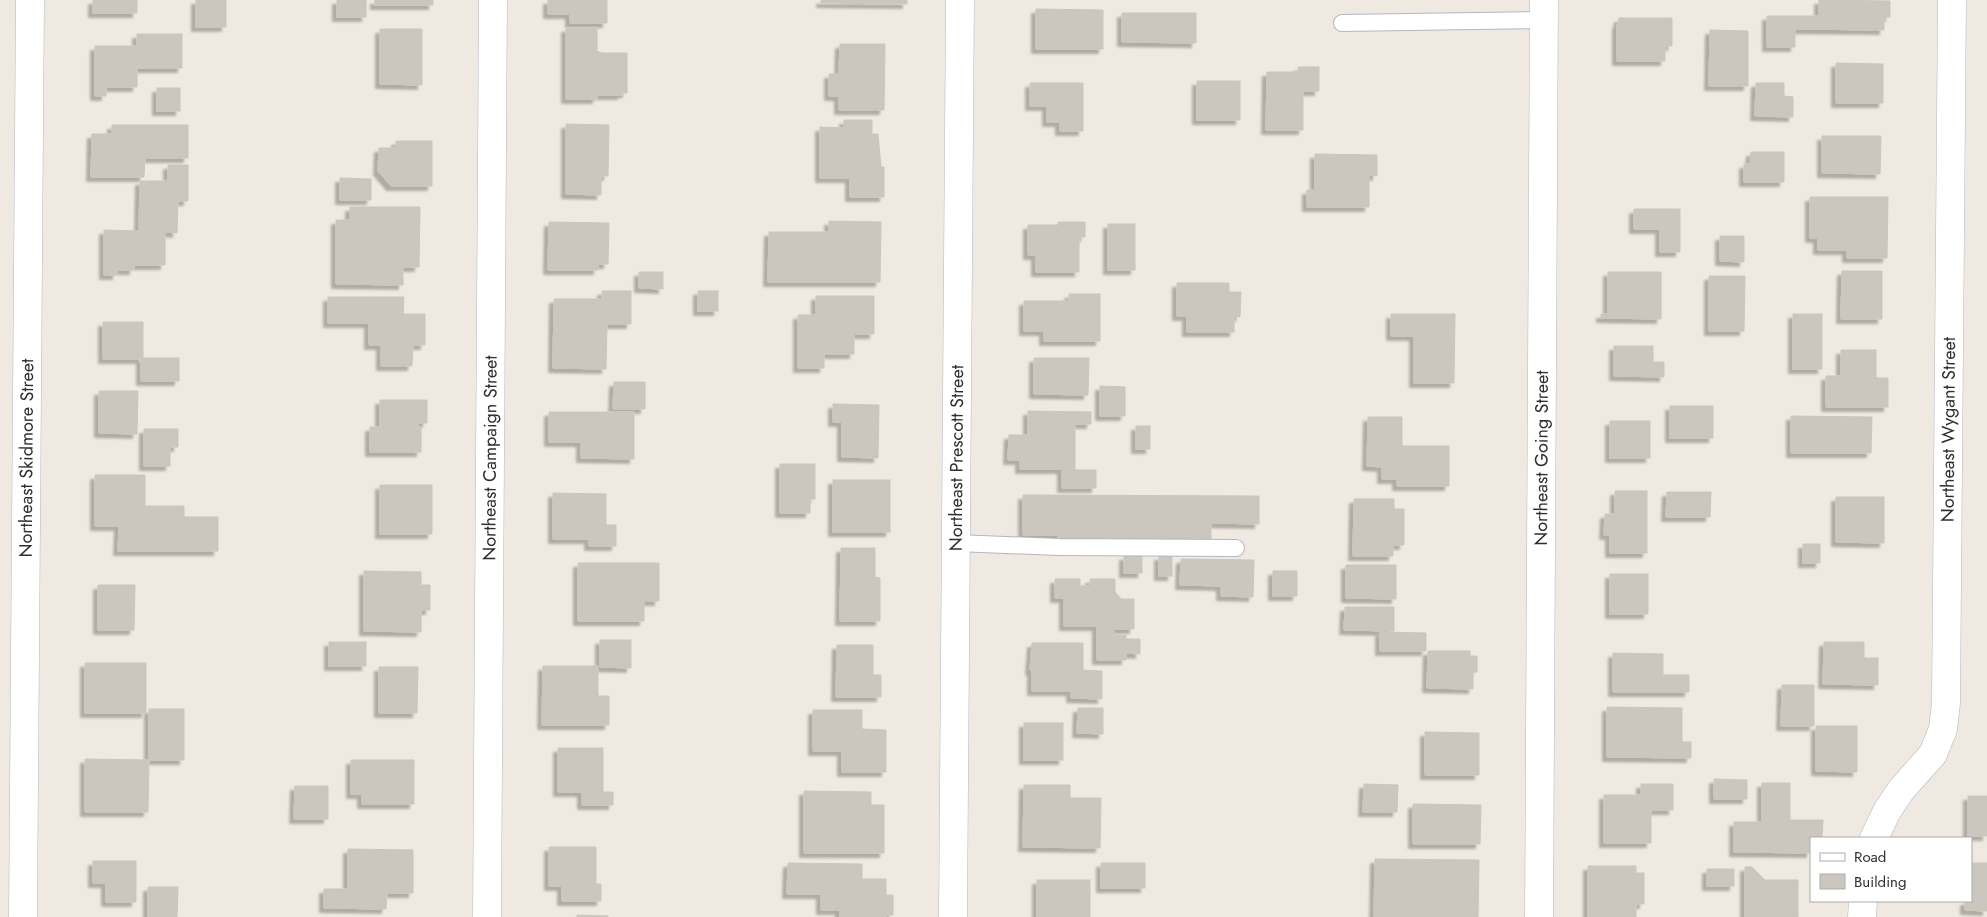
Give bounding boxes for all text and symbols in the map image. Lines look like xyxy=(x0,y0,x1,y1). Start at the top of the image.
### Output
street label: Northeast Wygant Street xyxy=(1935,336,1962,522)
street label: Northeast Campaign Street xyxy=(476,354,504,561)
street label: Northeast Skidmore Street xyxy=(13,358,40,558)
street label: Northeast Prescott Street xyxy=(943,364,970,551)
street label: Northeast Going Street xyxy=(1528,370,1555,546)
legend xyxy=(1810,837,1972,902)
text: Road xyxy=(1854,846,1886,868)
text: Building xyxy=(1854,871,1906,893)

